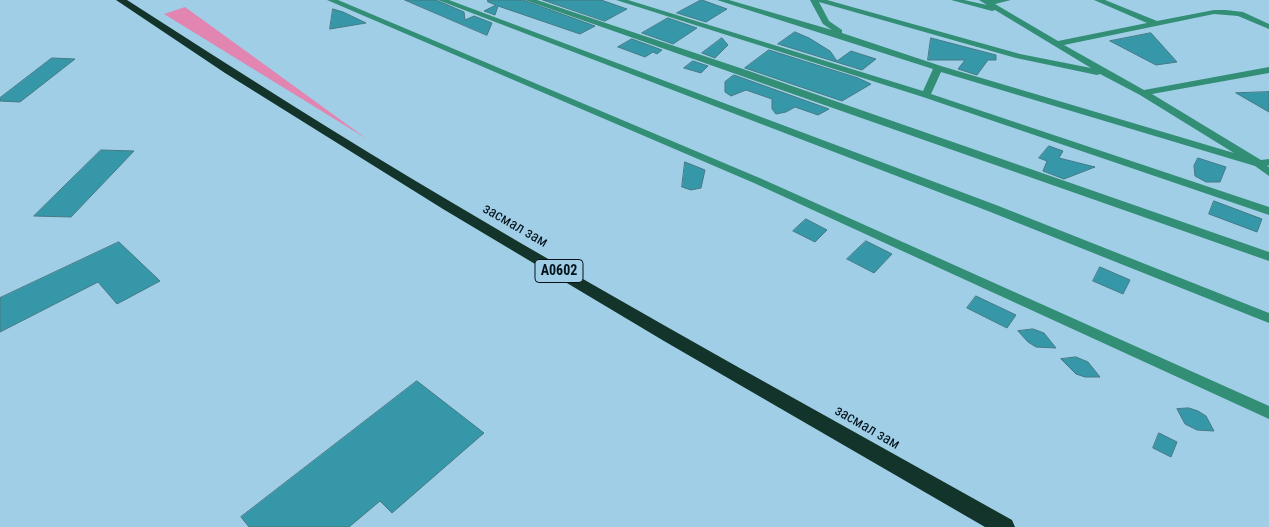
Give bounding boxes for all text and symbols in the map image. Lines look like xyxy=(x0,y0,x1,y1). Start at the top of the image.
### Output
street label: засмал зам xyxy=(479,200,551,252)
road number: A0602 xyxy=(535,260,583,282)
street label: засмал зам xyxy=(831,402,903,454)

